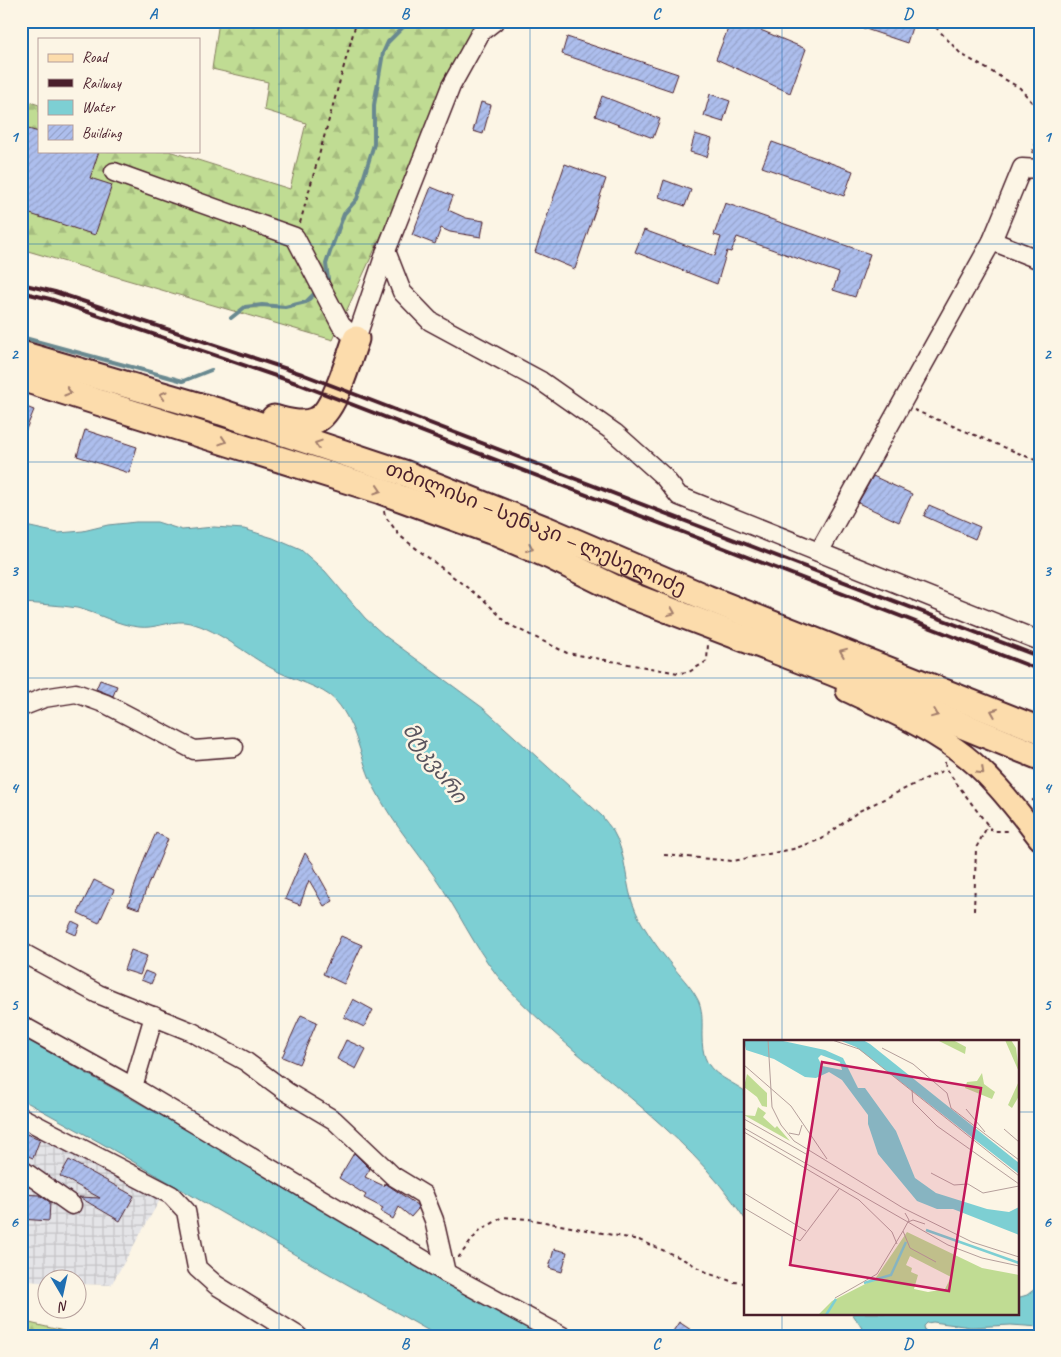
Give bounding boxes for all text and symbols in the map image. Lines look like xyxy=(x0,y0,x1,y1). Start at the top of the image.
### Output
text: A xyxy=(149,4,159,24)
text: B xyxy=(401,4,411,24)
text: C xyxy=(652,4,662,24)
text: D xyxy=(903,4,914,24)
legend xyxy=(38,38,200,152)
text: Road xyxy=(82,48,109,67)
text: Railway xyxy=(82,74,123,93)
text: Water xyxy=(82,98,116,117)
text: Building xyxy=(82,124,122,143)
text: 1 xyxy=(10,127,19,147)
text: 1 xyxy=(1043,127,1052,147)
text: 2 xyxy=(10,344,19,364)
text: 2 xyxy=(1043,344,1052,364)
one-way arrow xyxy=(63,387,71,397)
one-way arrow xyxy=(160,391,168,401)
one-way arrow xyxy=(218,435,227,445)
one-way arrow xyxy=(315,440,323,450)
street label: თბილისი — სენაკი — ლესელიძე xyxy=(383,455,690,600)
one-way arrow xyxy=(373,485,381,495)
one-way arrow xyxy=(525,541,534,552)
text: 3 xyxy=(10,561,19,581)
text: 3 xyxy=(1043,561,1052,581)
one-way arrow xyxy=(667,605,676,616)
one-way arrow xyxy=(840,648,848,658)
one-way arrow xyxy=(930,707,939,718)
one-way arrow xyxy=(991,708,999,718)
water label: მტკვარი xyxy=(397,718,473,809)
one-way arrow xyxy=(975,765,984,774)
text: 4 xyxy=(10,778,19,798)
text: 4 xyxy=(1043,778,1052,798)
text: 5 xyxy=(11,995,20,1015)
text: 5 xyxy=(1044,995,1053,1015)
inset map xyxy=(744,1040,1018,1314)
text: 6 xyxy=(10,1212,19,1232)
text: 6 xyxy=(1043,1212,1052,1232)
north arrow xyxy=(38,1270,88,1320)
text: N xyxy=(56,1297,70,1316)
text: A xyxy=(149,1334,159,1354)
text: B xyxy=(401,1334,411,1354)
text: C xyxy=(652,1334,662,1354)
text: D xyxy=(903,1334,914,1354)

